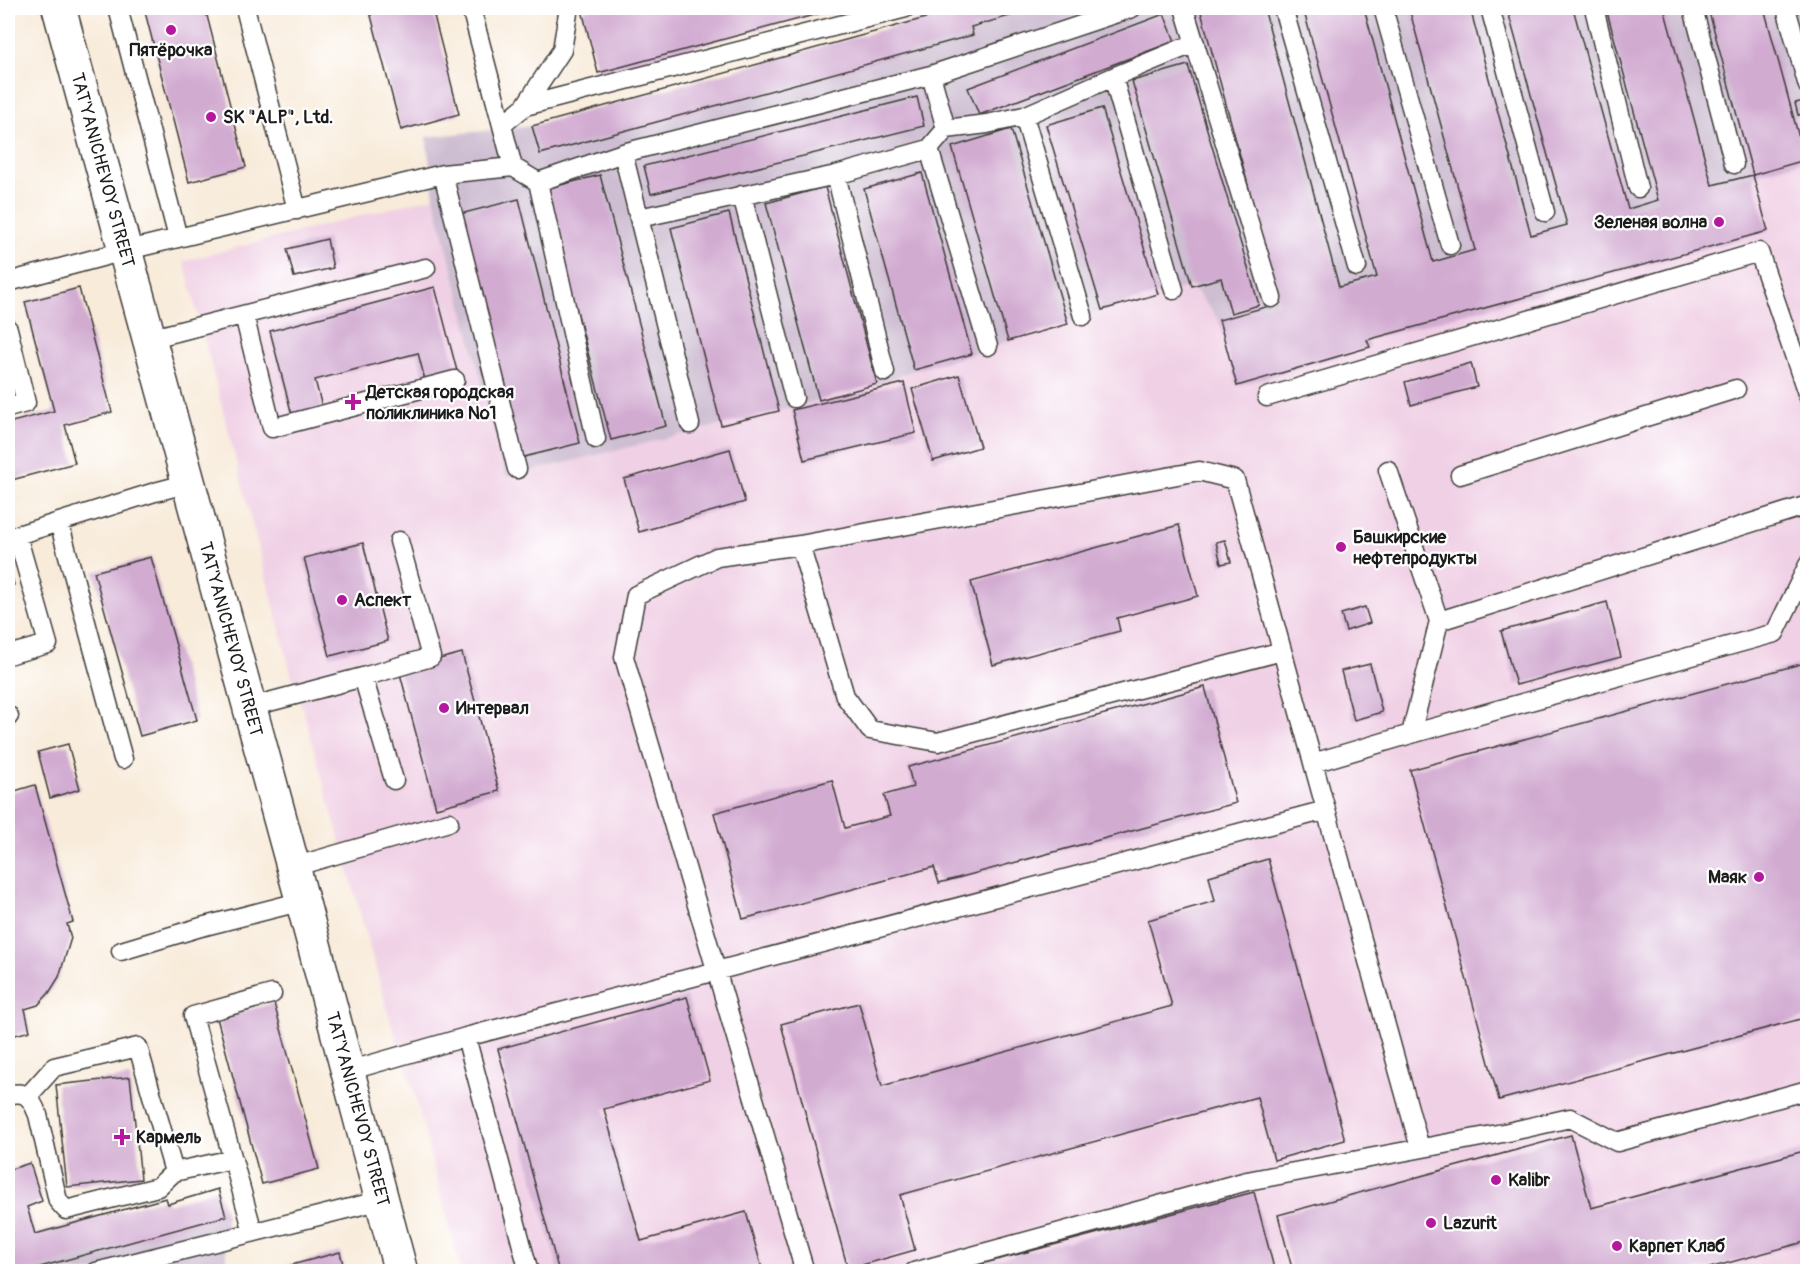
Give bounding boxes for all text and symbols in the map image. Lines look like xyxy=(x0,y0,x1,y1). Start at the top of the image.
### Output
marker: Пятёрочка xyxy=(164,23,178,37)
place label: Пятёрочка xyxy=(130,39,213,62)
street label: TAT'YANICHEVOY STREET xyxy=(65,70,140,270)
place label: SK "ALP", Ltd. xyxy=(223,106,333,129)
marker: SK "ALP", Ltd. xyxy=(204,110,218,124)
place label: Зеленая волна xyxy=(1594,211,1708,234)
marker: Зеленая волна xyxy=(1712,215,1726,229)
place label: Детская городская поликлиника №1 xyxy=(365,381,514,425)
marker: Детская городская поликлиника №1 xyxy=(344,393,362,411)
place label: Башкирские нефтепродукты xyxy=(1353,526,1477,570)
street label: TAT'YANICHEVOY STREET xyxy=(193,539,268,739)
marker: Башкирские нефтепродукты xyxy=(1334,540,1348,554)
place label: Аспект xyxy=(354,589,412,612)
marker: Аспект xyxy=(335,593,349,607)
place label: Интервал xyxy=(456,697,529,720)
marker: Интервал xyxy=(437,701,451,715)
place label: Маяк xyxy=(1708,866,1747,889)
marker: Маяк xyxy=(1752,870,1766,884)
street label: TAT'YANICHEVOY STREET xyxy=(320,1009,395,1209)
place label: Кармель xyxy=(136,1126,202,1149)
marker: Кармель xyxy=(113,1128,131,1146)
place label: Kalibr xyxy=(1508,1169,1551,1192)
marker: Kalibr xyxy=(1489,1173,1503,1187)
place label: Lazurit xyxy=(1443,1212,1498,1235)
marker: Lazurit xyxy=(1424,1216,1438,1230)
place label: Карпет Клаб xyxy=(1629,1235,1726,1258)
marker: Карпет Клаб xyxy=(1610,1239,1624,1253)

